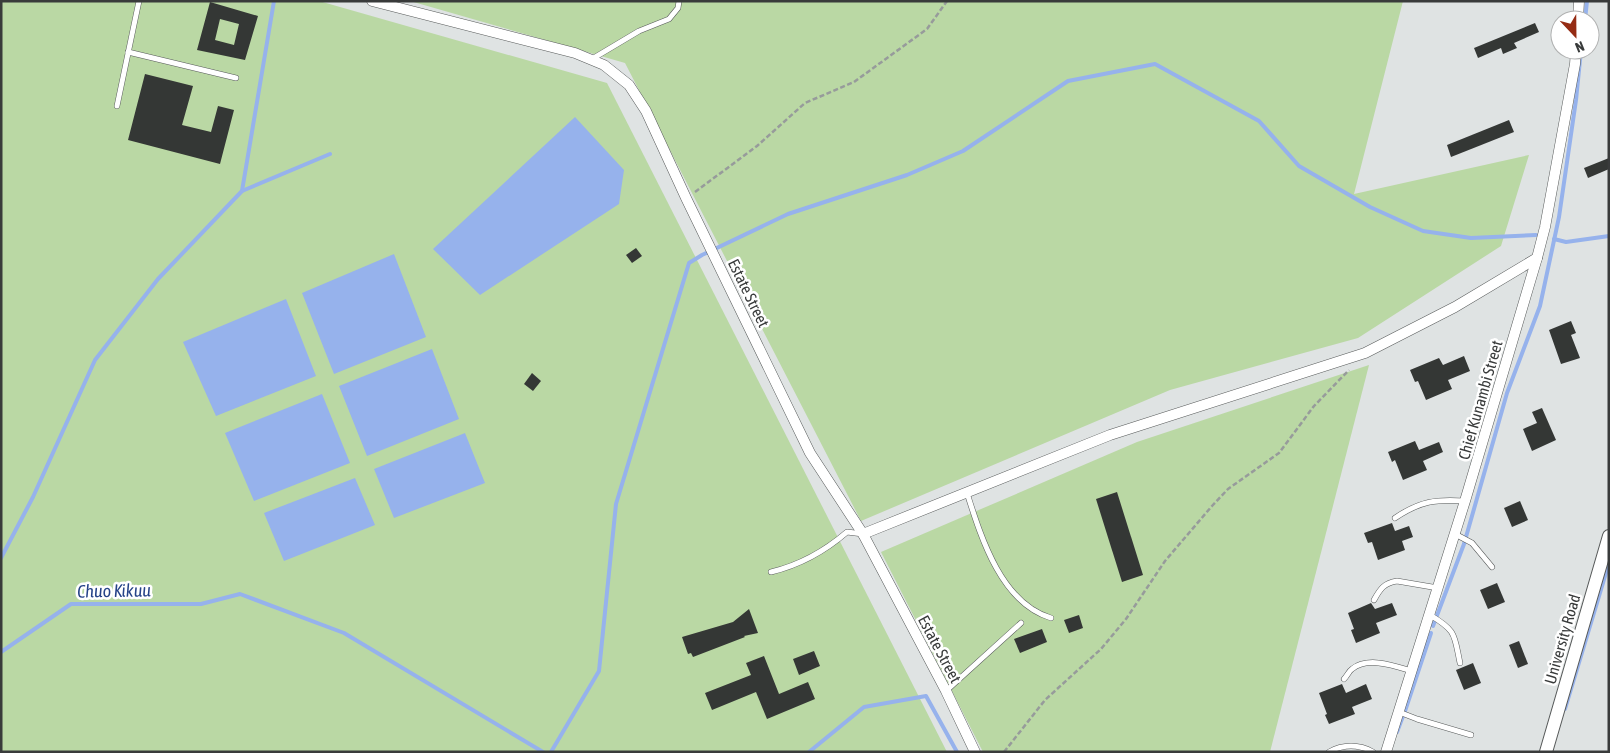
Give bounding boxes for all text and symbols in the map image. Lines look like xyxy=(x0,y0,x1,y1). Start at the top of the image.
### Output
north arrow xyxy=(1550,10,1600,60)
text: N xyxy=(1573,38,1587,56)
street label: Estate Street xyxy=(725,256,773,330)
street label: Chief Kunambi Street xyxy=(1454,338,1506,462)
water label: Chuo Kikuu xyxy=(77,579,151,602)
street label: University Road xyxy=(1541,592,1584,686)
street label: Estate Street xyxy=(915,612,965,686)

